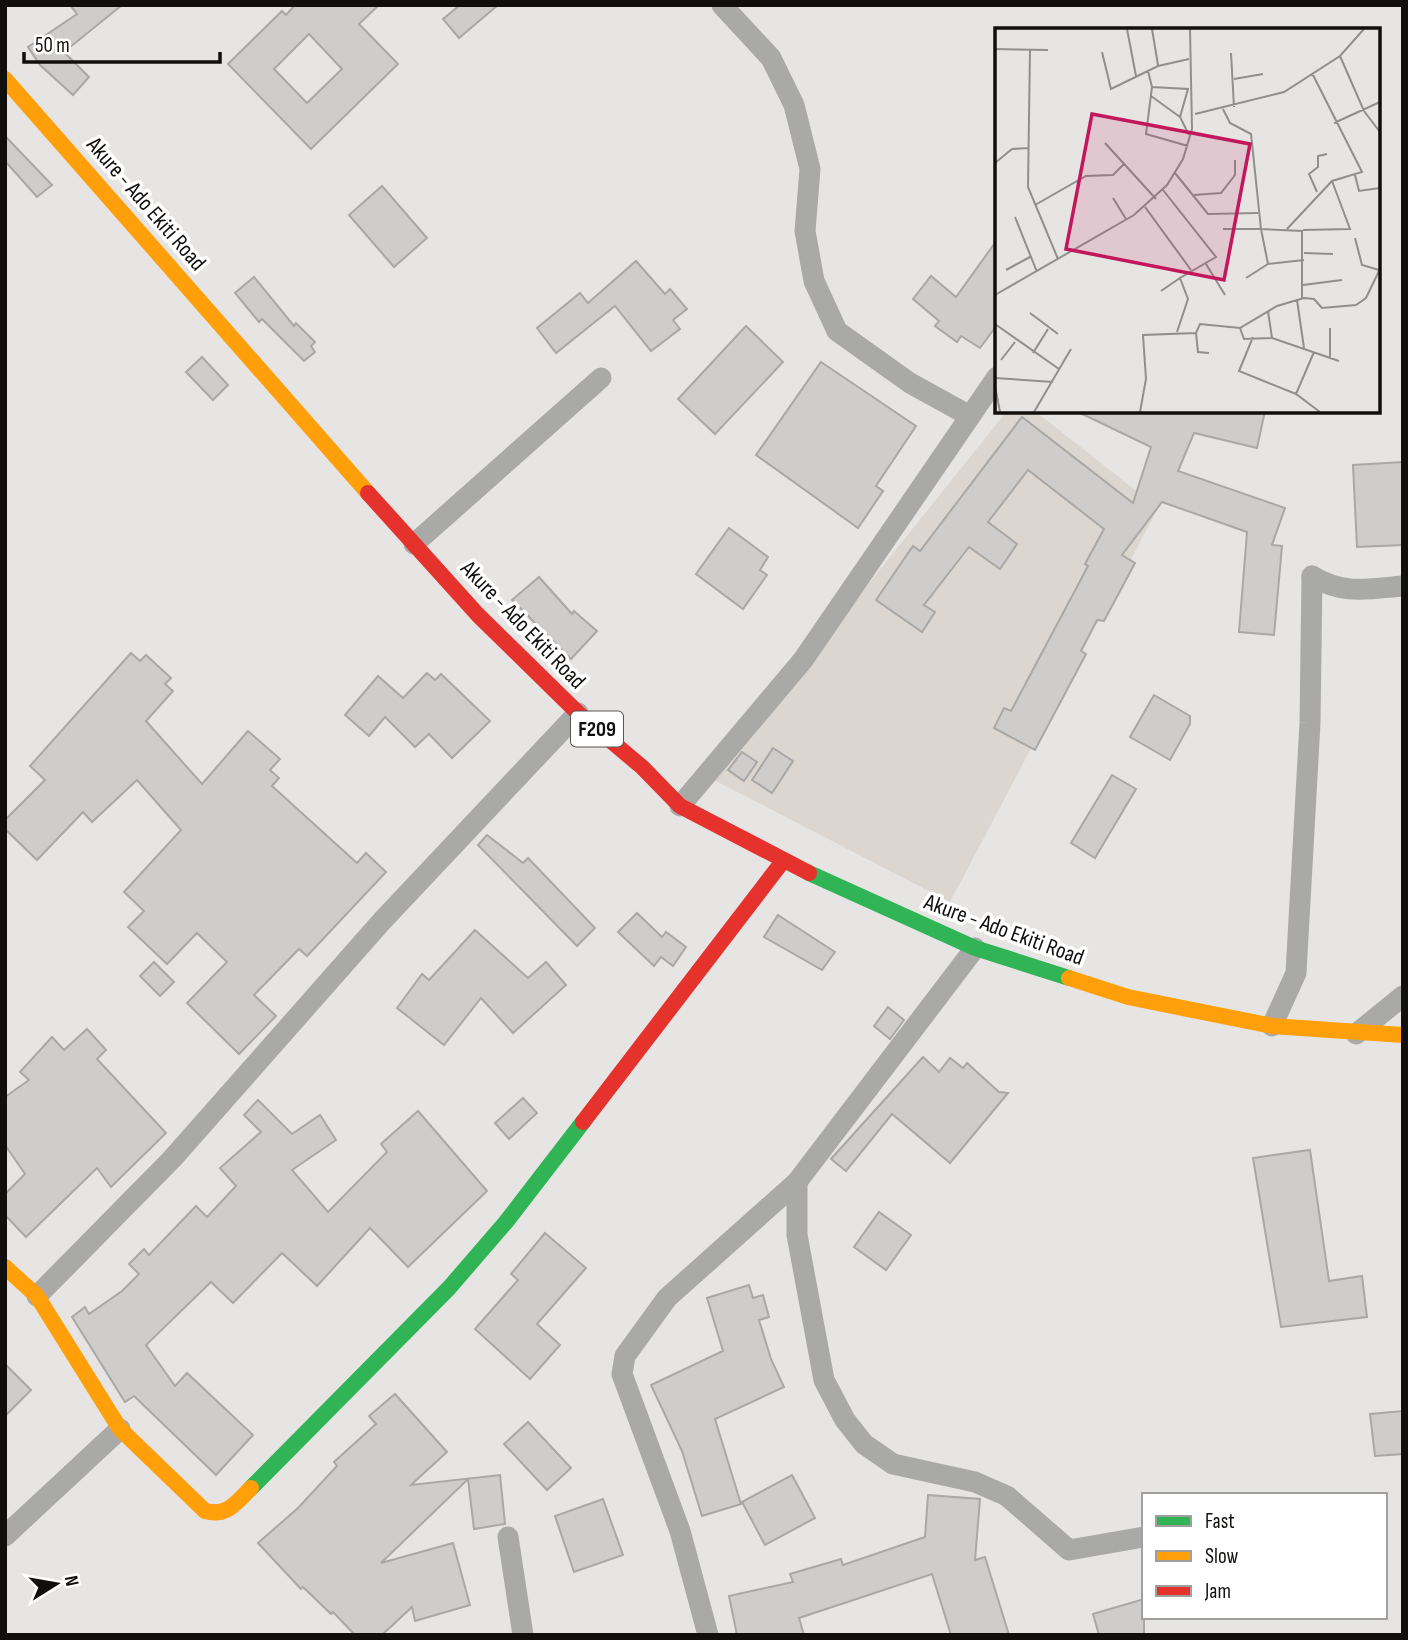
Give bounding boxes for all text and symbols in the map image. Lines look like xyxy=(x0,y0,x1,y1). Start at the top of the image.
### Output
scale bar xyxy=(24,21,220,65)
inset map xyxy=(995,28,1380,413)
text: 50 m xyxy=(35,33,70,58)
street label: Akure - Ado Ekiti Road xyxy=(80,131,212,277)
street label: Akure - Ado Ekiti Road xyxy=(454,554,591,695)
road number: F209 xyxy=(571,712,623,746)
street label: Akure - Ado Ekiti Road xyxy=(919,888,1088,972)
legend xyxy=(1142,1493,1387,1619)
text: Fast xyxy=(1205,1509,1235,1534)
text: Slow xyxy=(1205,1544,1239,1569)
north arrow xyxy=(21,1549,91,1619)
text: N xyxy=(59,1574,83,1588)
text: Jam xyxy=(1204,1579,1231,1604)

